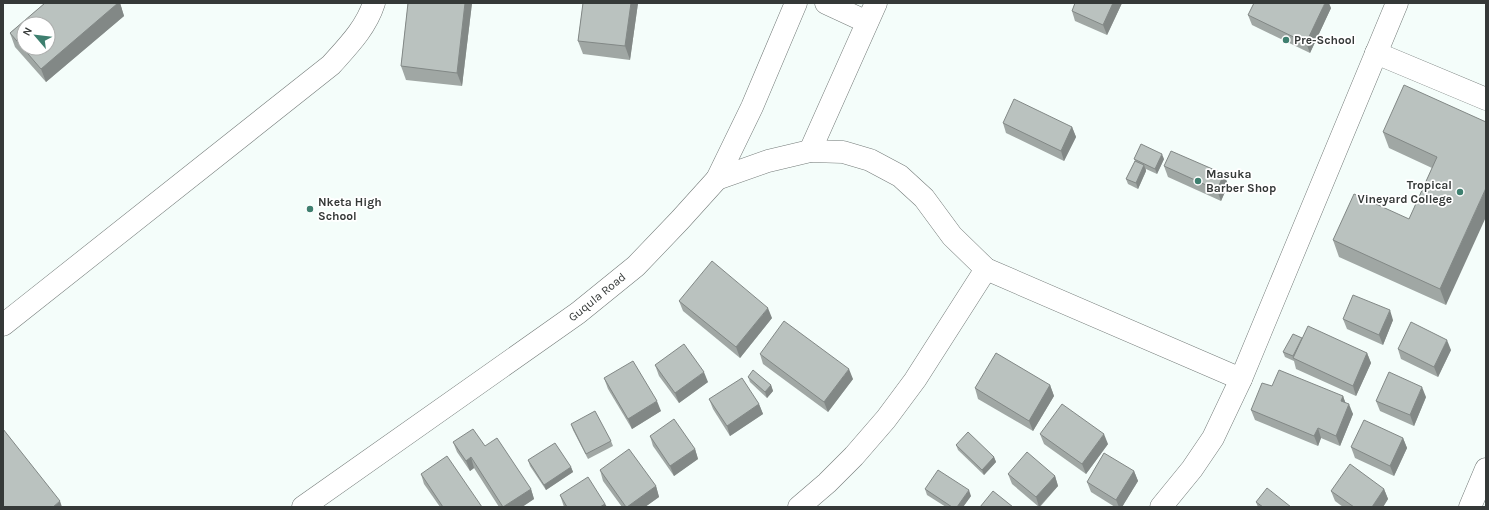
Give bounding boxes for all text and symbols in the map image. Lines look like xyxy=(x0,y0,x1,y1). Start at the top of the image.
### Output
north arrow xyxy=(16,16,56,56)
text: N xyxy=(20,25,35,38)
place label: Pre-School xyxy=(1294,33,1355,47)
marker: Pre-School xyxy=(1281,35,1291,45)
place label: Masuka Barber Shop xyxy=(1206,167,1276,195)
marker: Masuka Barber Shop xyxy=(1193,176,1203,186)
place label: Tropical Vineyard College xyxy=(1357,178,1452,206)
marker: Tropical Vineyard College xyxy=(1455,187,1465,197)
place label: Nketa High School xyxy=(318,195,382,223)
marker: Nketa High School xyxy=(305,204,315,214)
street label: Guqula Road xyxy=(566,270,628,324)

